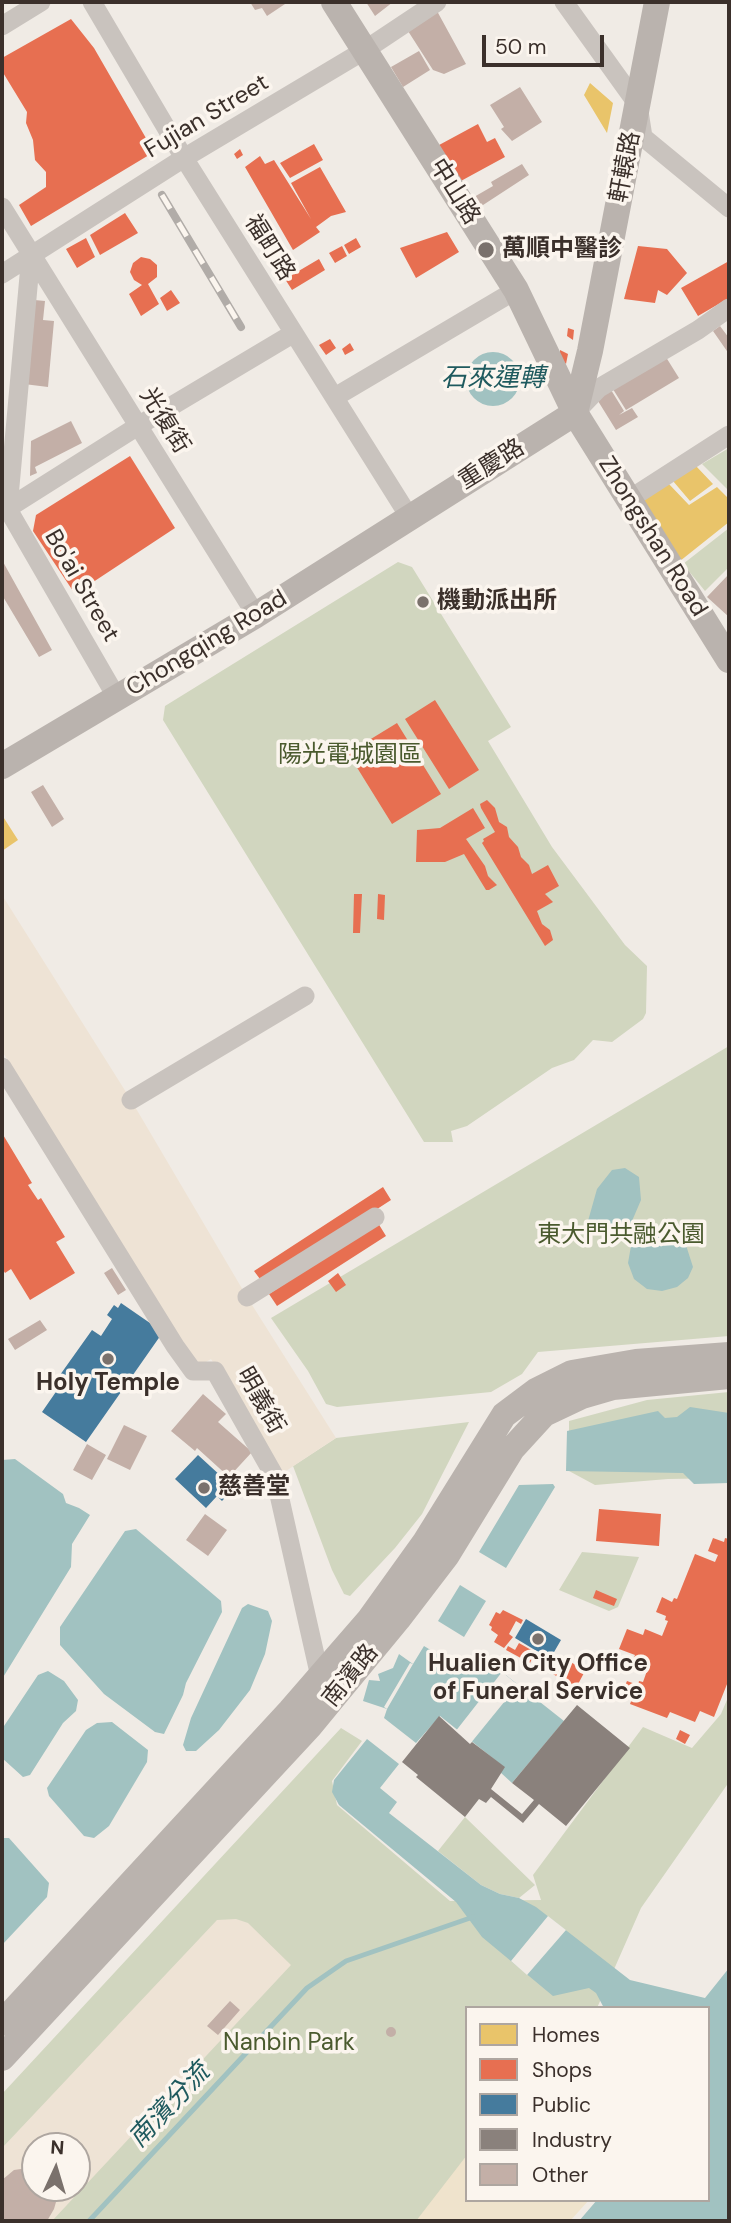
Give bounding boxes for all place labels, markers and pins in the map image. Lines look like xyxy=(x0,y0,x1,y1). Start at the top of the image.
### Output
place label: 萬順中醫診 xyxy=(502,236,622,264)
marker: 萬順中醫診 xyxy=(476,240,496,260)
place label: 機動派出所 xyxy=(437,588,557,616)
marker: 機動派出所 xyxy=(415,594,431,610)
marker: Holy Temple xyxy=(100,1351,116,1367)
place label: Holy Temple xyxy=(36,1370,180,1398)
place label: 慈善堂 xyxy=(218,1474,290,1502)
marker: 慈善堂 xyxy=(196,1480,212,1496)
marker: Hualien City Office of Funeral Service xyxy=(530,1631,546,1647)
place label: Hualien City Office of Funeral Service xyxy=(428,1651,648,1707)

